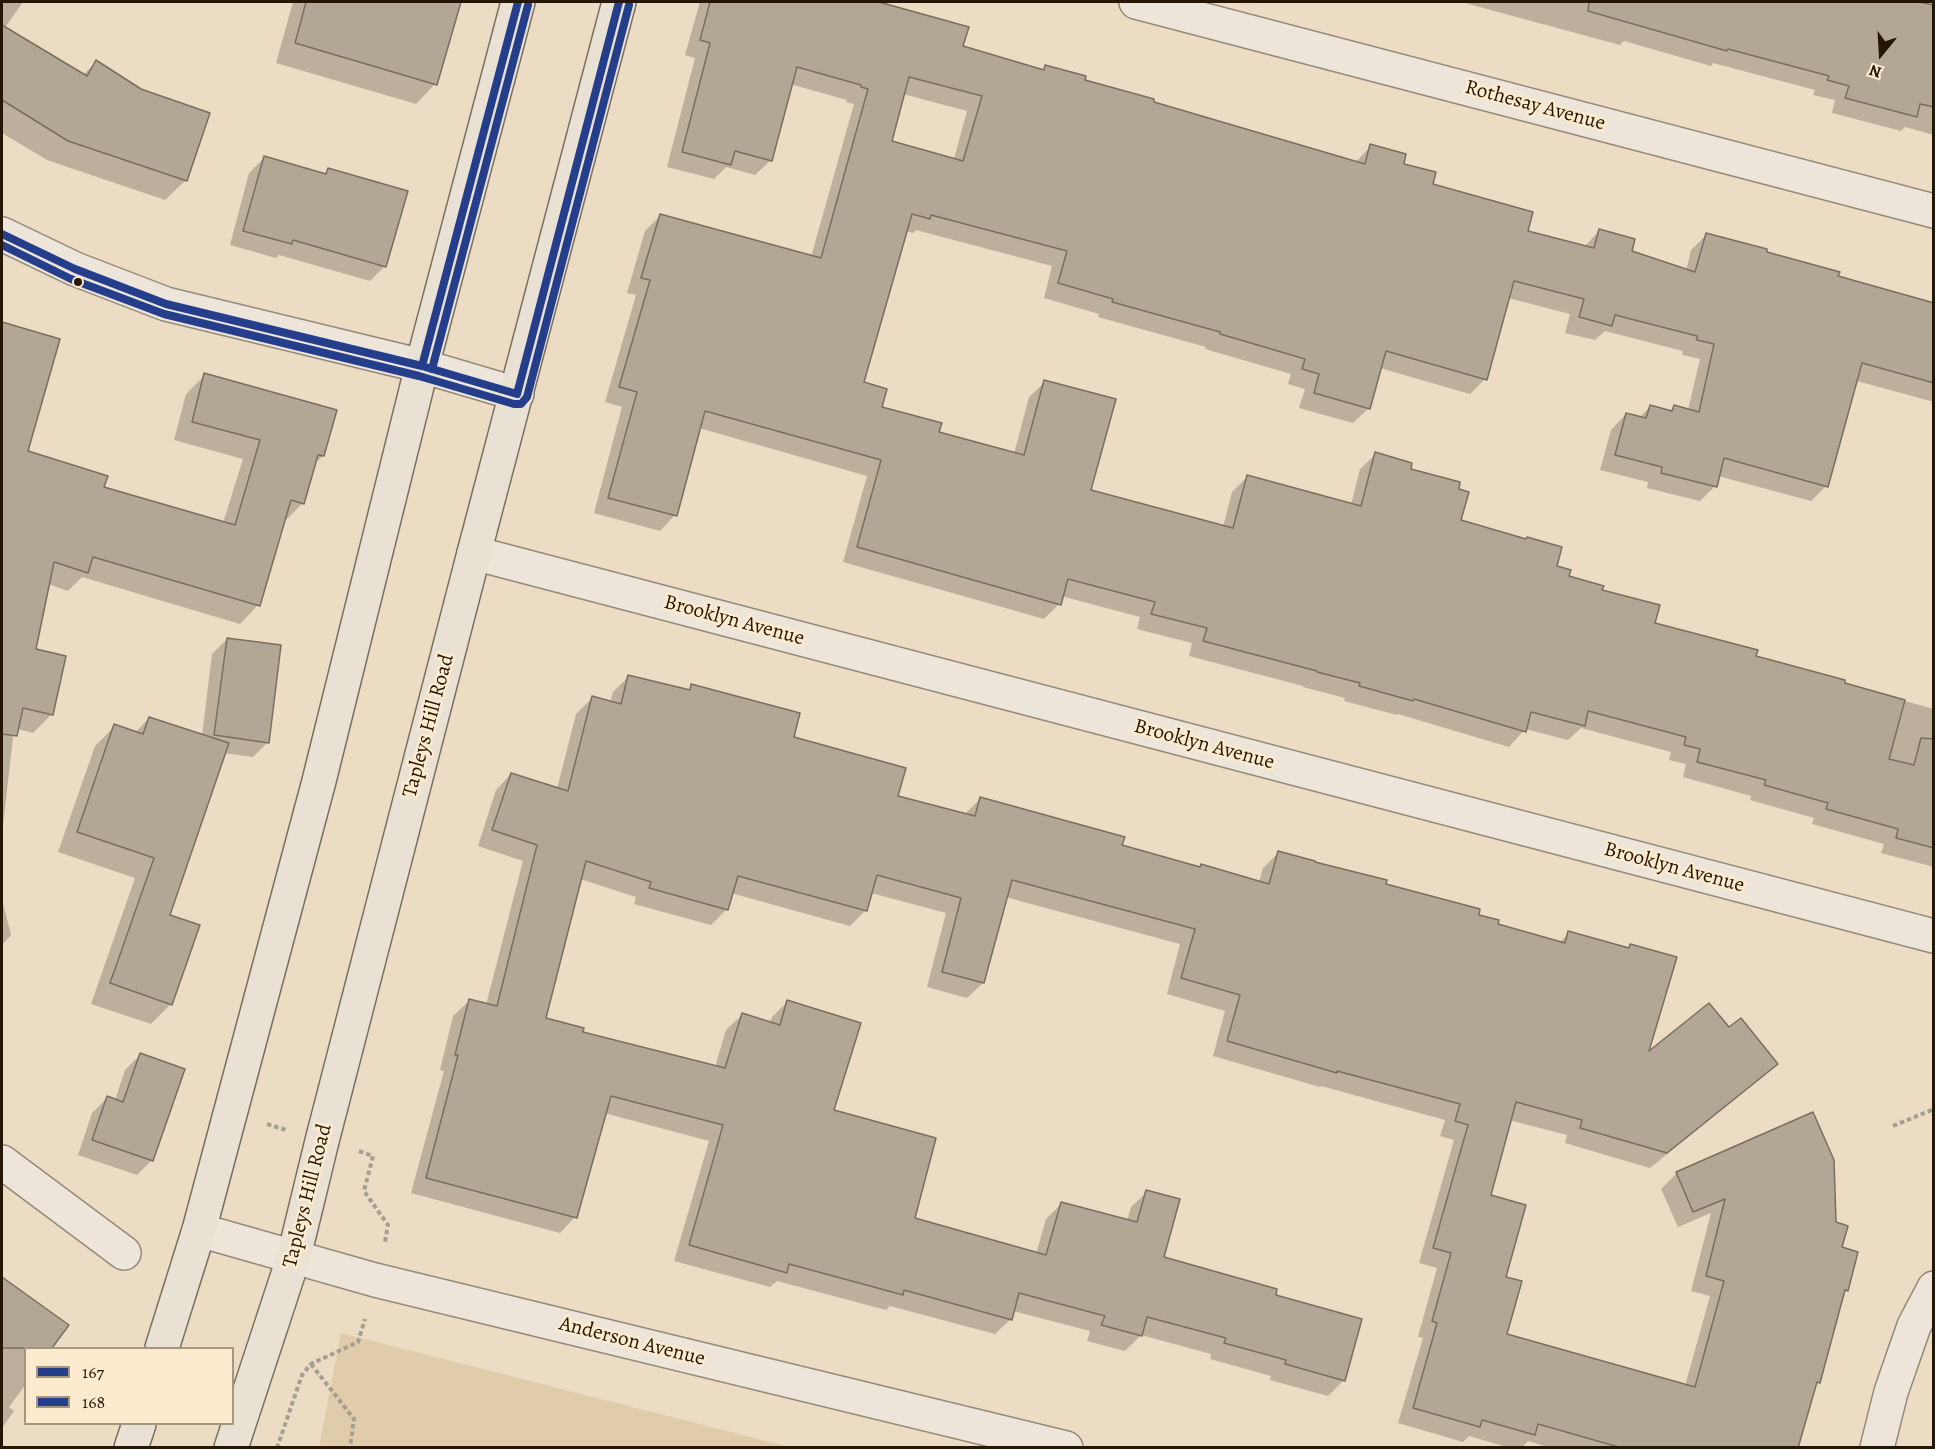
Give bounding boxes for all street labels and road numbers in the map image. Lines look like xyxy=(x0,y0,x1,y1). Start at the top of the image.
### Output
street label: Rothesay Avenue xyxy=(1462,75,1608,137)
street label: Brooklyn Avenue xyxy=(661,590,807,652)
street label: Tapleys Hill Road xyxy=(398,652,460,800)
street label: Brooklyn Avenue xyxy=(1131,714,1277,776)
street label: Brooklyn Avenue xyxy=(1601,837,1747,899)
street label: Tapleys Hill Road xyxy=(278,1121,338,1271)
street label: Anderson Avenue xyxy=(557,1312,707,1372)

